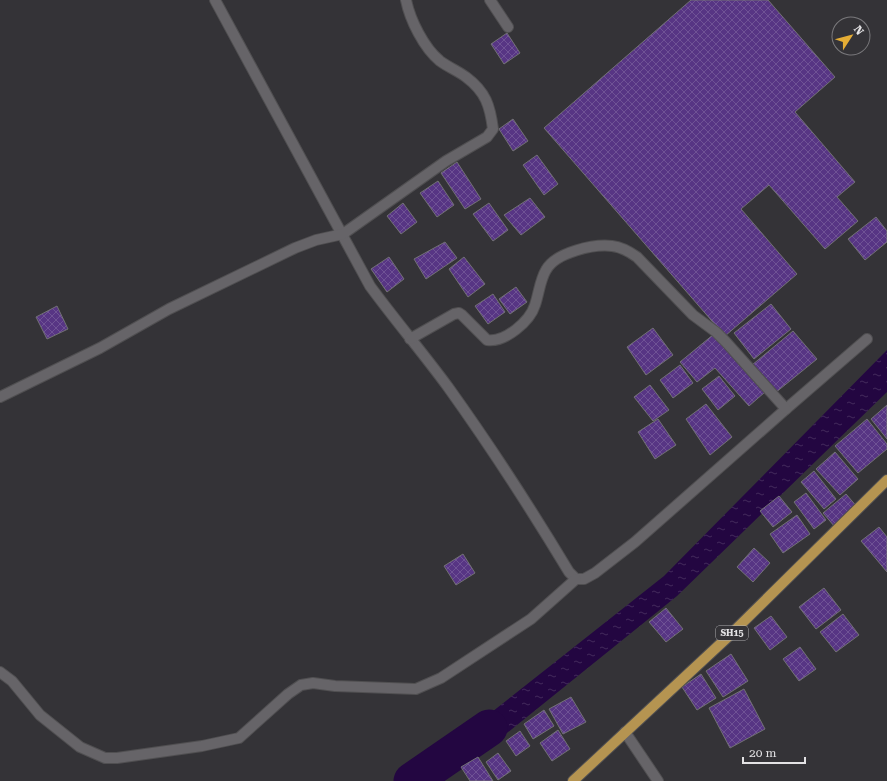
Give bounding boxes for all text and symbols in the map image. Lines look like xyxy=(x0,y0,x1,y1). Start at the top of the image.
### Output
north arrow xyxy=(831,16,871,56)
text: N xyxy=(851,23,867,38)
road number: SH15 xyxy=(716,626,748,640)
scale bar xyxy=(743,739,805,765)
text: 20 m xyxy=(749,746,776,760)

